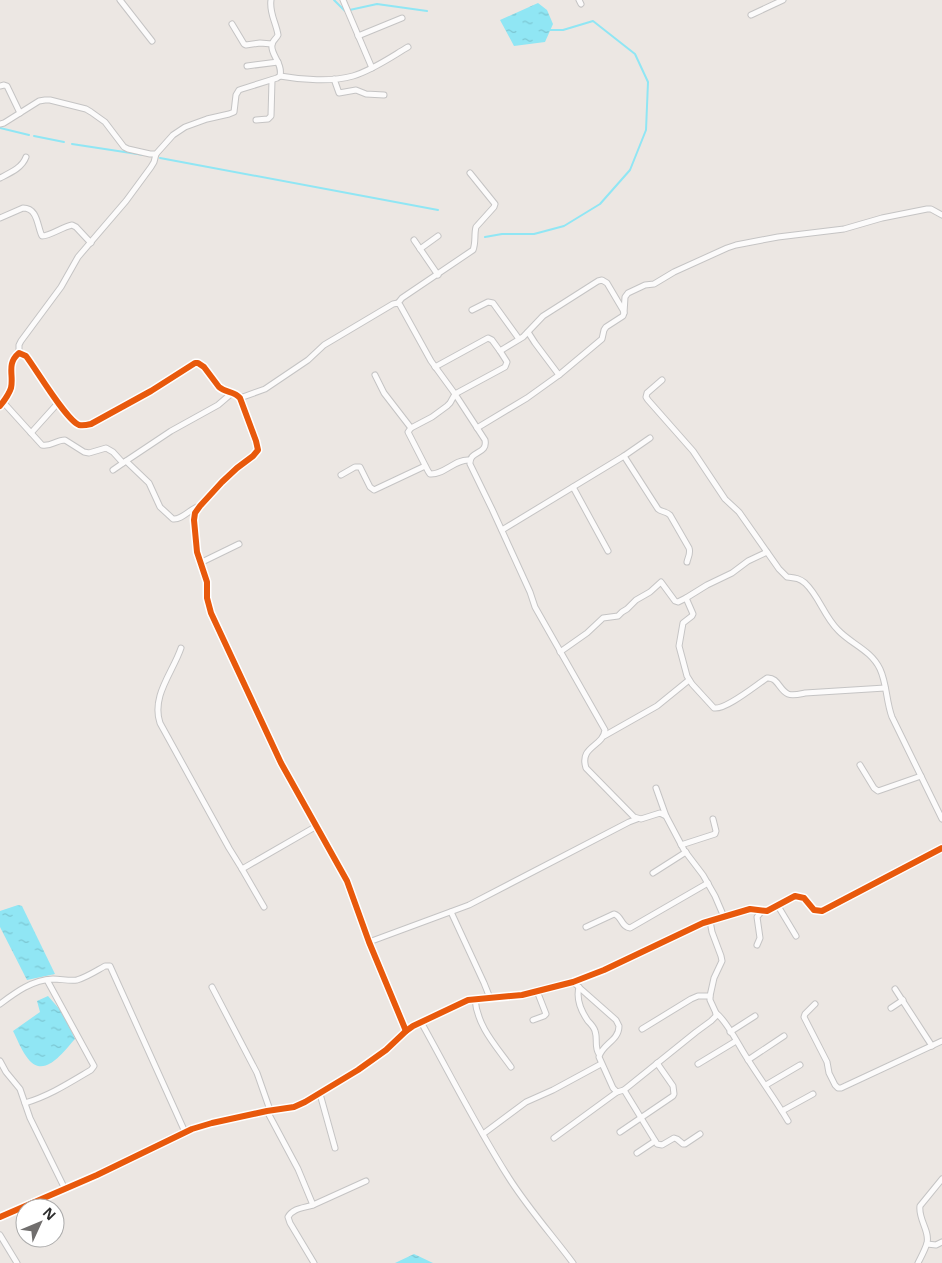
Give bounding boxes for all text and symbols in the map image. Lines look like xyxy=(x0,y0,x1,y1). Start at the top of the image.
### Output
north arrow xyxy=(15,1198,65,1248)
text: N xyxy=(39,1203,61,1224)

